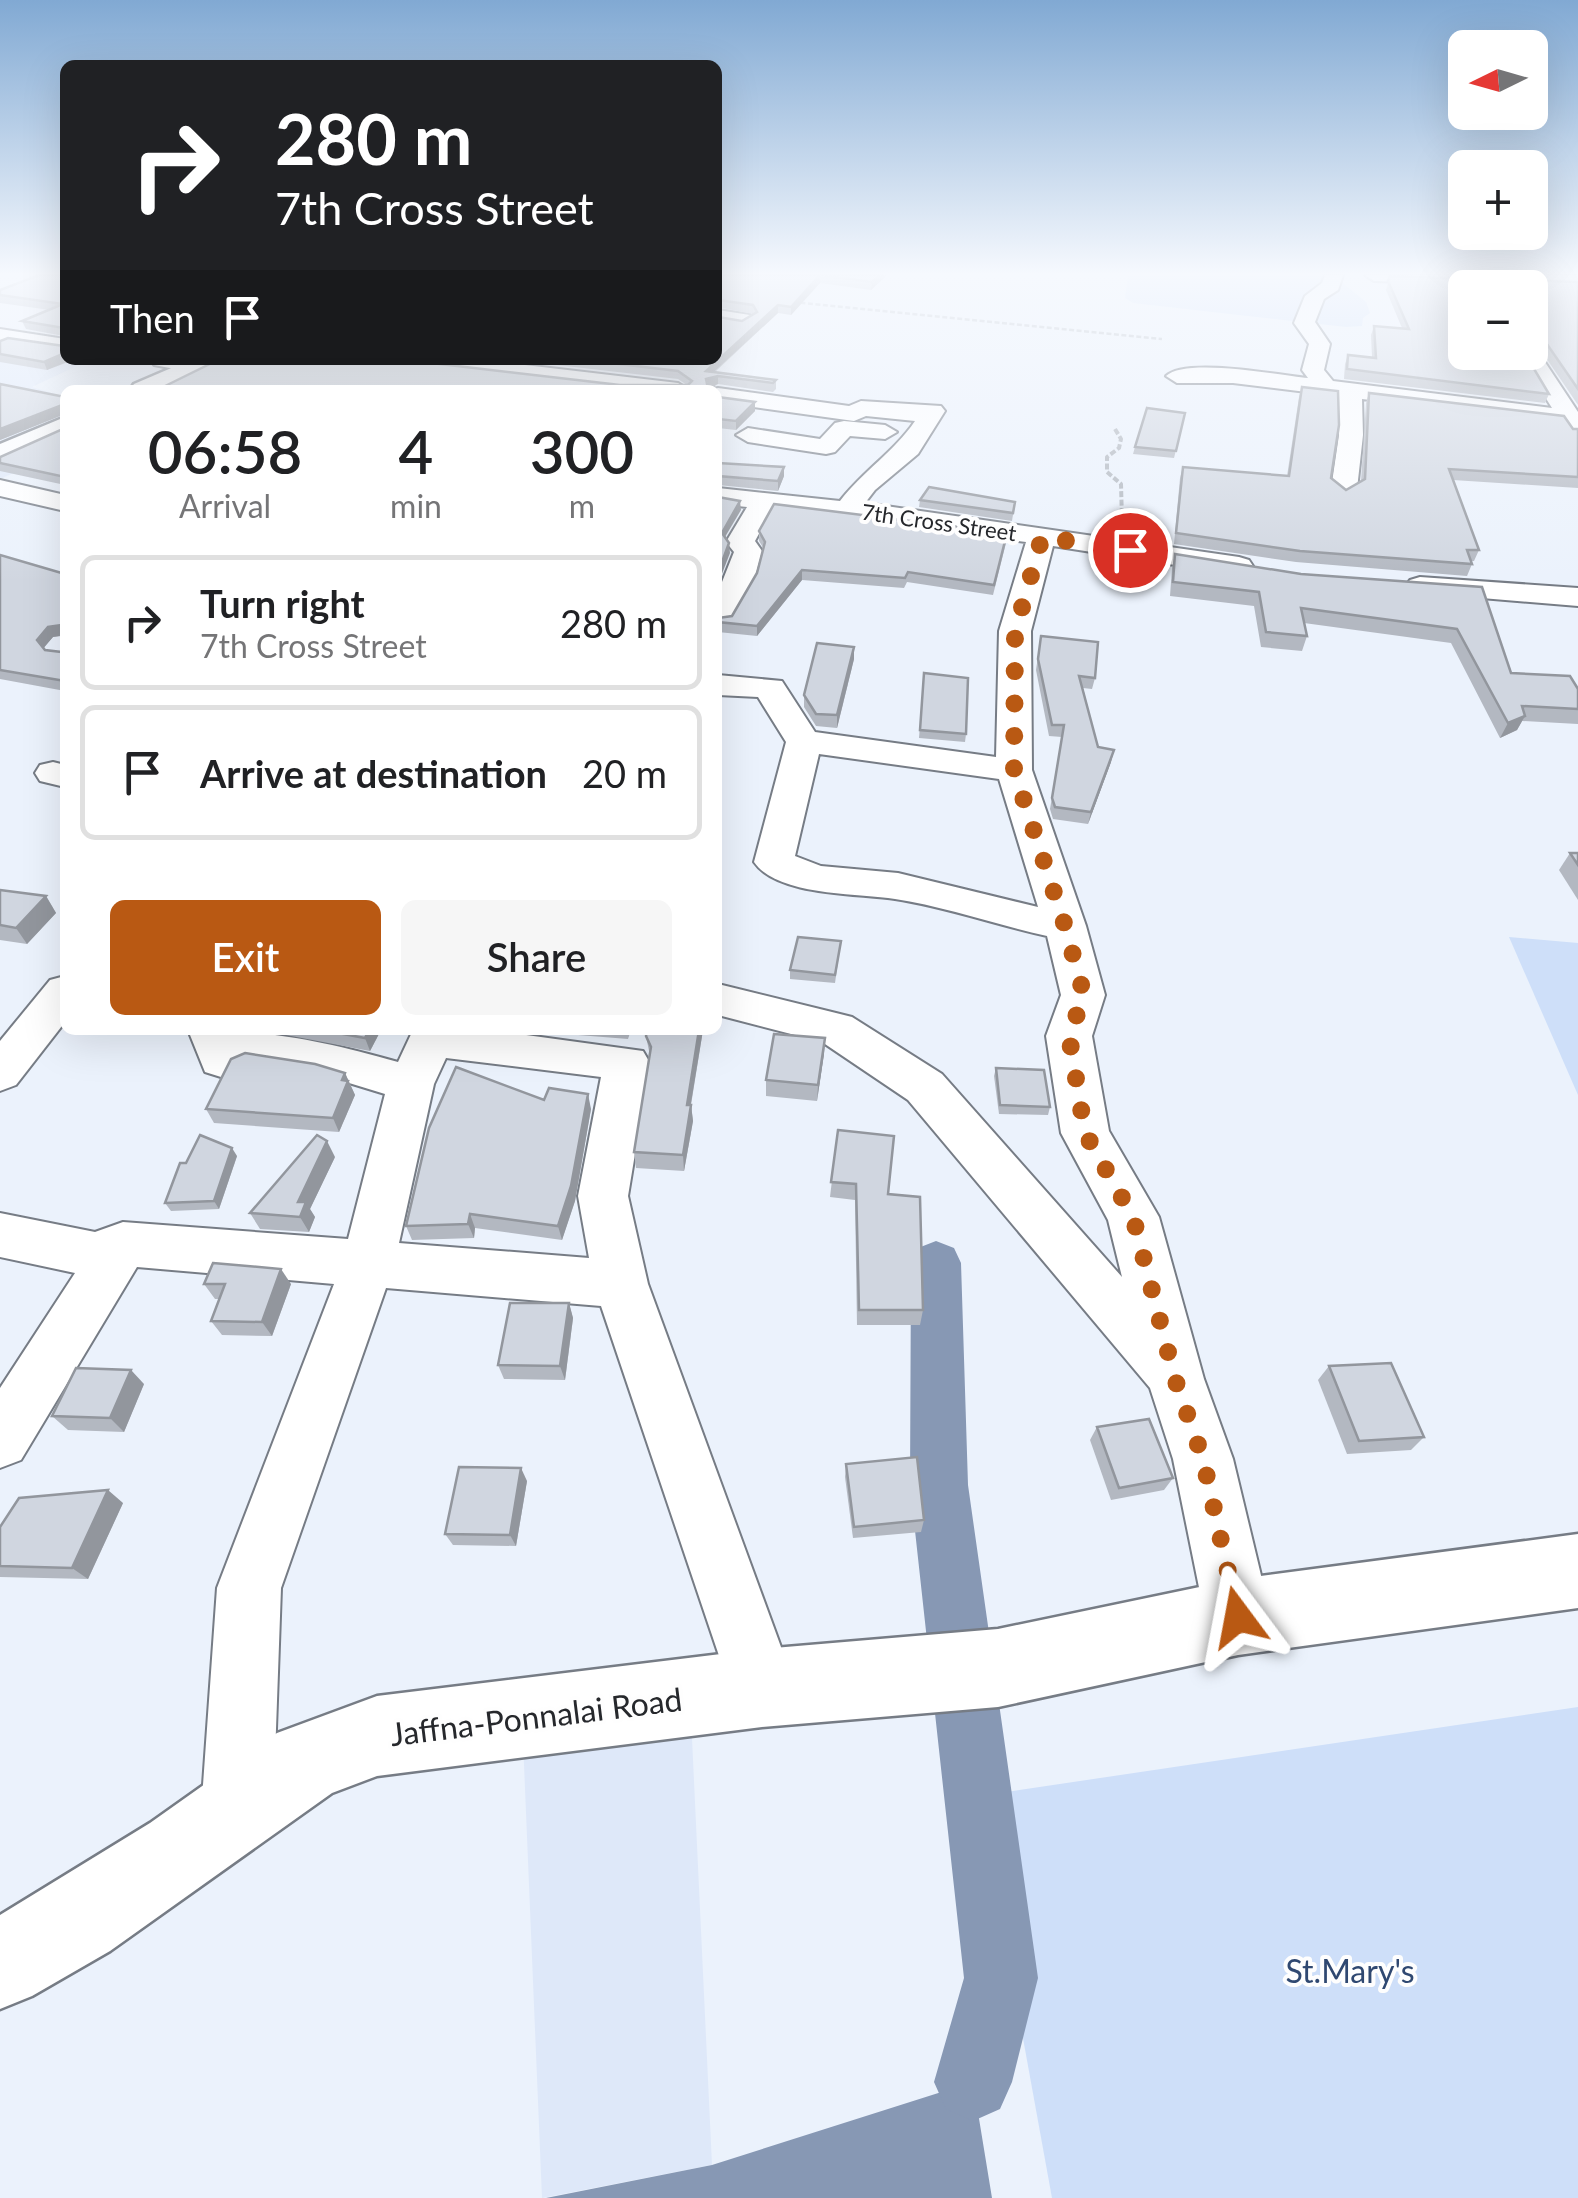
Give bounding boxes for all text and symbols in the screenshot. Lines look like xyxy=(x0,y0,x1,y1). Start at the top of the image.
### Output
north arrow xyxy=(1448,30,1548,130)
map controls xyxy=(1448,30,1548,370)
text: 280 m xyxy=(275,96,472,180)
icon: right xyxy=(110,100,240,230)
button: + xyxy=(1448,150,1548,250)
text: 7th Cross Street xyxy=(275,181,594,235)
button: − xyxy=(1448,270,1548,370)
icon: arrive xyxy=(215,290,270,345)
text: Then xyxy=(110,295,195,341)
text: 06:58 xyxy=(148,415,302,487)
text: 4 xyxy=(399,415,433,487)
text: 300 xyxy=(530,415,634,487)
text: Arrival xyxy=(179,486,271,525)
text: min xyxy=(390,486,442,525)
text: m xyxy=(569,486,595,525)
street label: 7th Cross Street xyxy=(860,498,1018,546)
pin xyxy=(1088,508,1173,593)
icon: arrive xyxy=(1103,523,1158,578)
text: Turn right xyxy=(200,580,365,626)
icon: right xyxy=(115,595,170,650)
text: 280 m xyxy=(560,600,667,646)
text: 7th Cross Street xyxy=(200,626,427,665)
icon: arrive xyxy=(115,745,170,800)
text: Arrive at destination xyxy=(200,750,547,796)
text: 20 m xyxy=(582,750,667,796)
button: Exit xyxy=(110,900,381,1015)
button: Share xyxy=(401,900,672,1015)
position arrow xyxy=(1186,1565,1290,1669)
street label: Jaffna-Ponnalai Road xyxy=(388,1679,684,1753)
park label: St.Mary's xyxy=(1285,1951,1415,1990)

